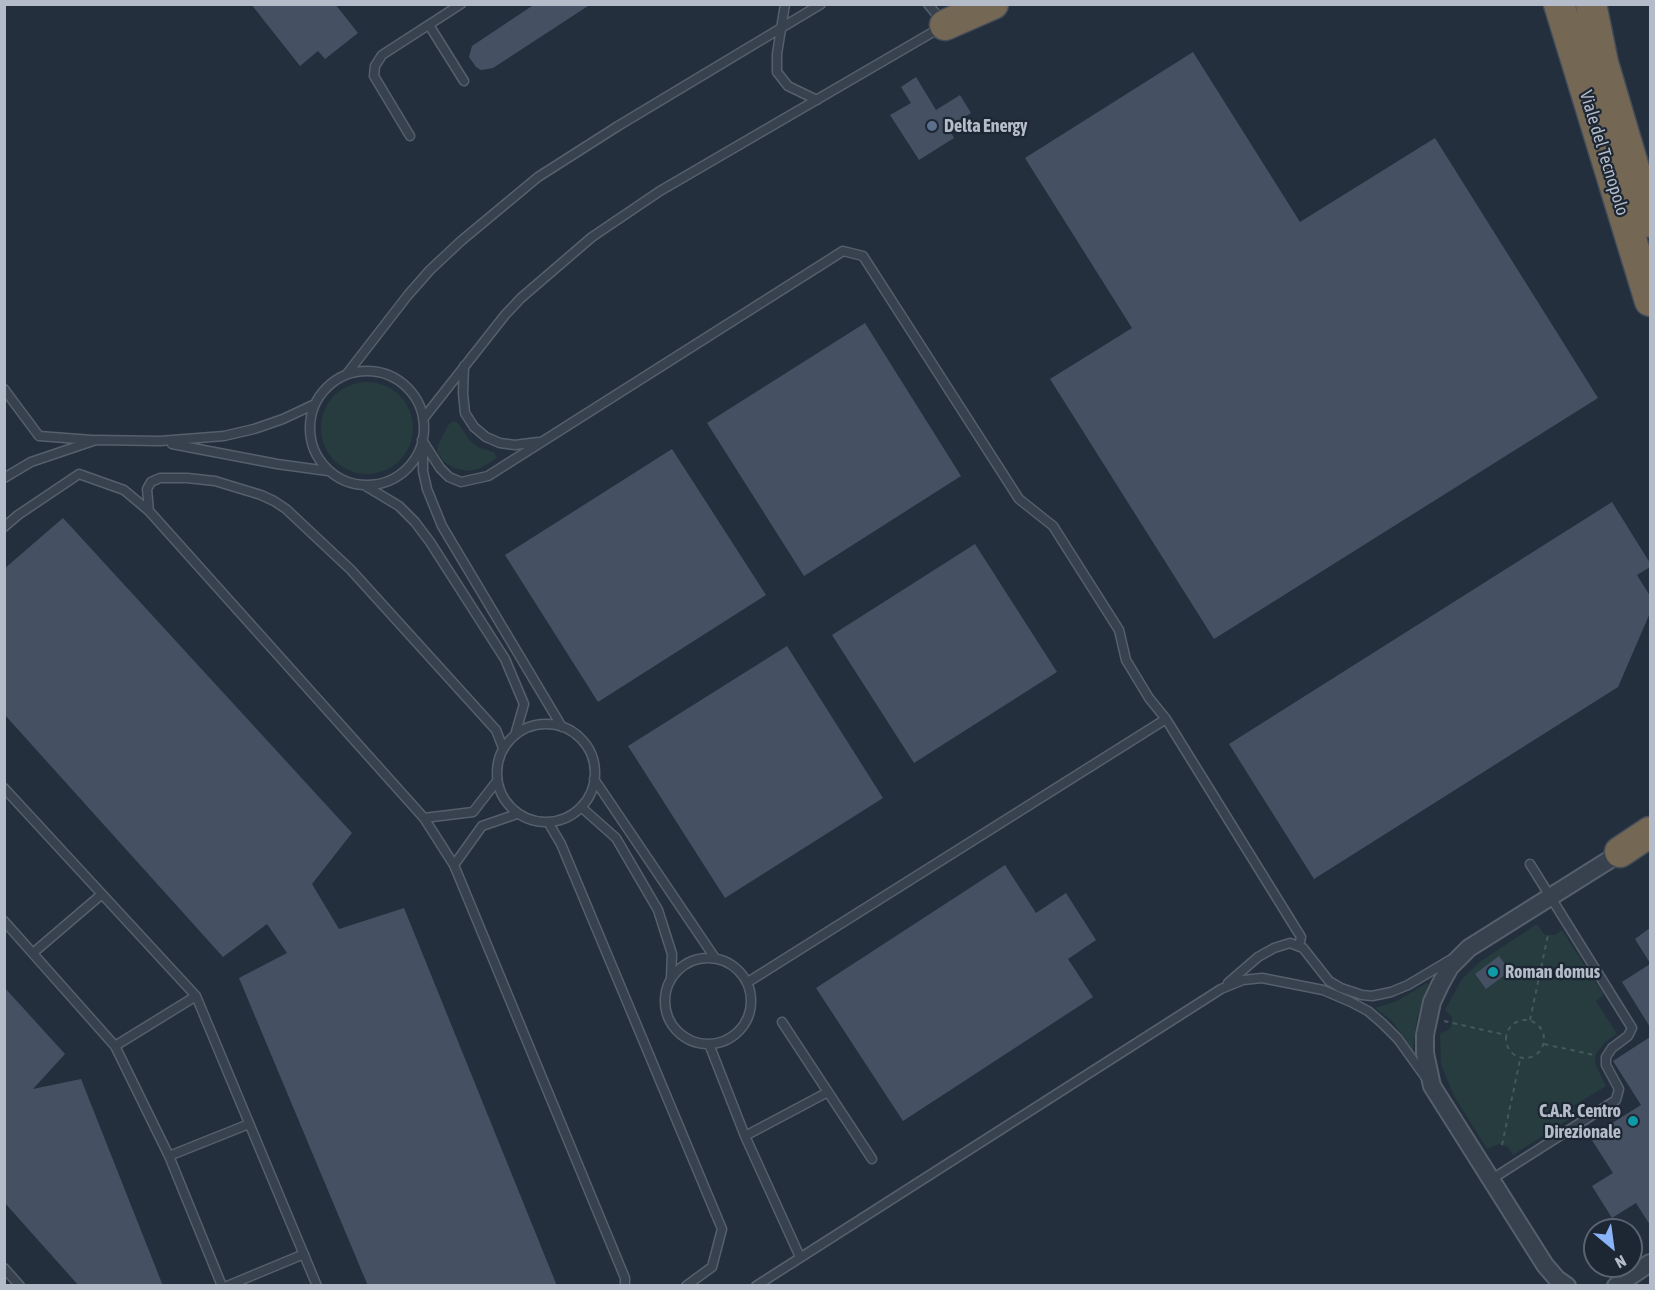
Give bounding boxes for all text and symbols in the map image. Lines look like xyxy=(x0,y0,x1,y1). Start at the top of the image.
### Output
street label: Viale del Tecnopolo xyxy=(1575,88,1633,218)
place label: Delta Energy xyxy=(944,115,1028,137)
marker: Delta Energy xyxy=(925,119,939,133)
place label: Roman domus xyxy=(1505,961,1600,983)
marker: Roman domus xyxy=(1486,965,1500,979)
place label: C.A.R. Centro Direzionale xyxy=(1539,1100,1621,1142)
marker: C.A.R. Centro Direzionale xyxy=(1626,1114,1640,1128)
north arrow xyxy=(1583,1218,1643,1278)
text: N xyxy=(1612,1252,1629,1272)

